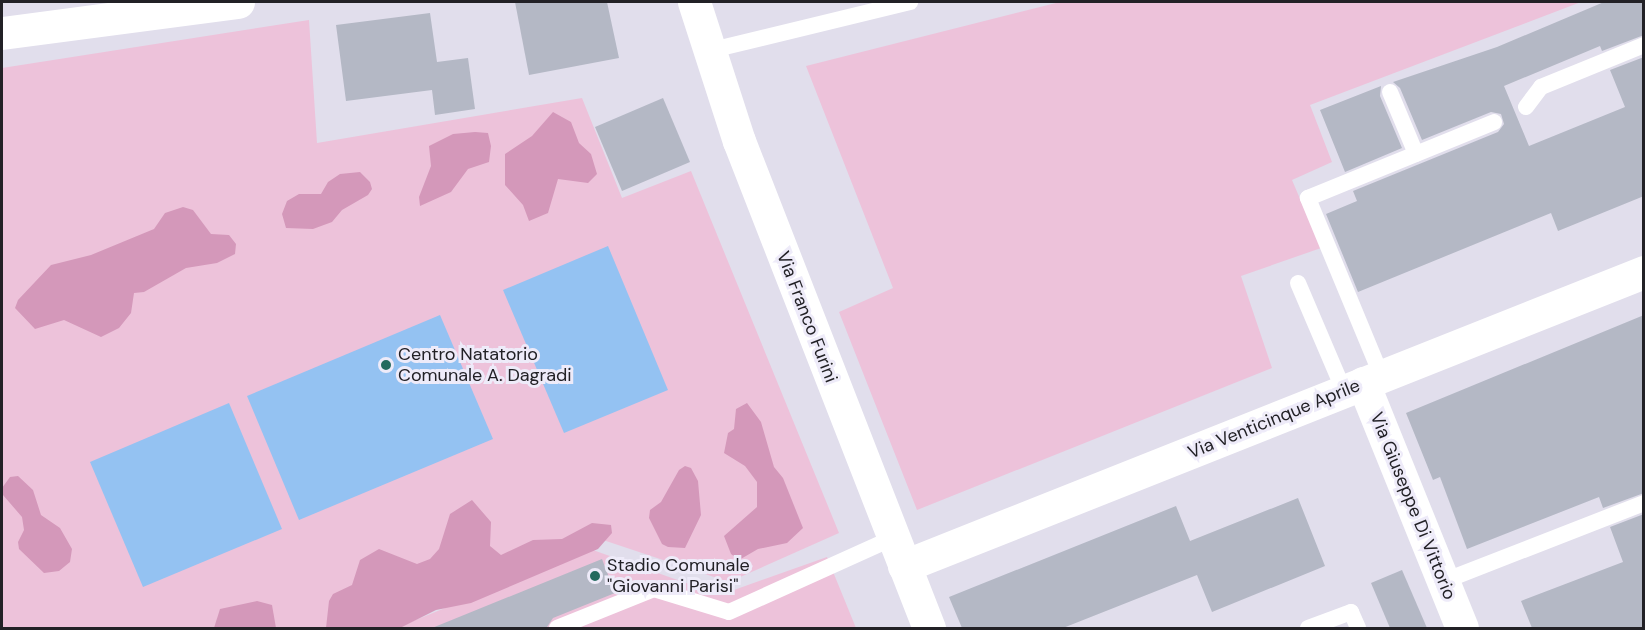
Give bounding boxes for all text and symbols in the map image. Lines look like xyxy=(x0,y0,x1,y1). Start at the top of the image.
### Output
street label: Via Franco Furini xyxy=(772,248,842,386)
place label: Centro Natatorio Comunale A. Dagradi xyxy=(398,344,572,386)
marker: Centro Natatorio Comunale A. Dagradi xyxy=(379,358,393,372)
street label: Via Venticinque Aprile xyxy=(1185,375,1363,463)
street label: Via Giuseppe Di Vittorio xyxy=(1366,409,1460,603)
place label: Stadio Comunale "Giovanni Parisi" xyxy=(607,555,750,598)
marker: Stadio Comunale "Giovanni Parisi" xyxy=(588,569,602,583)

